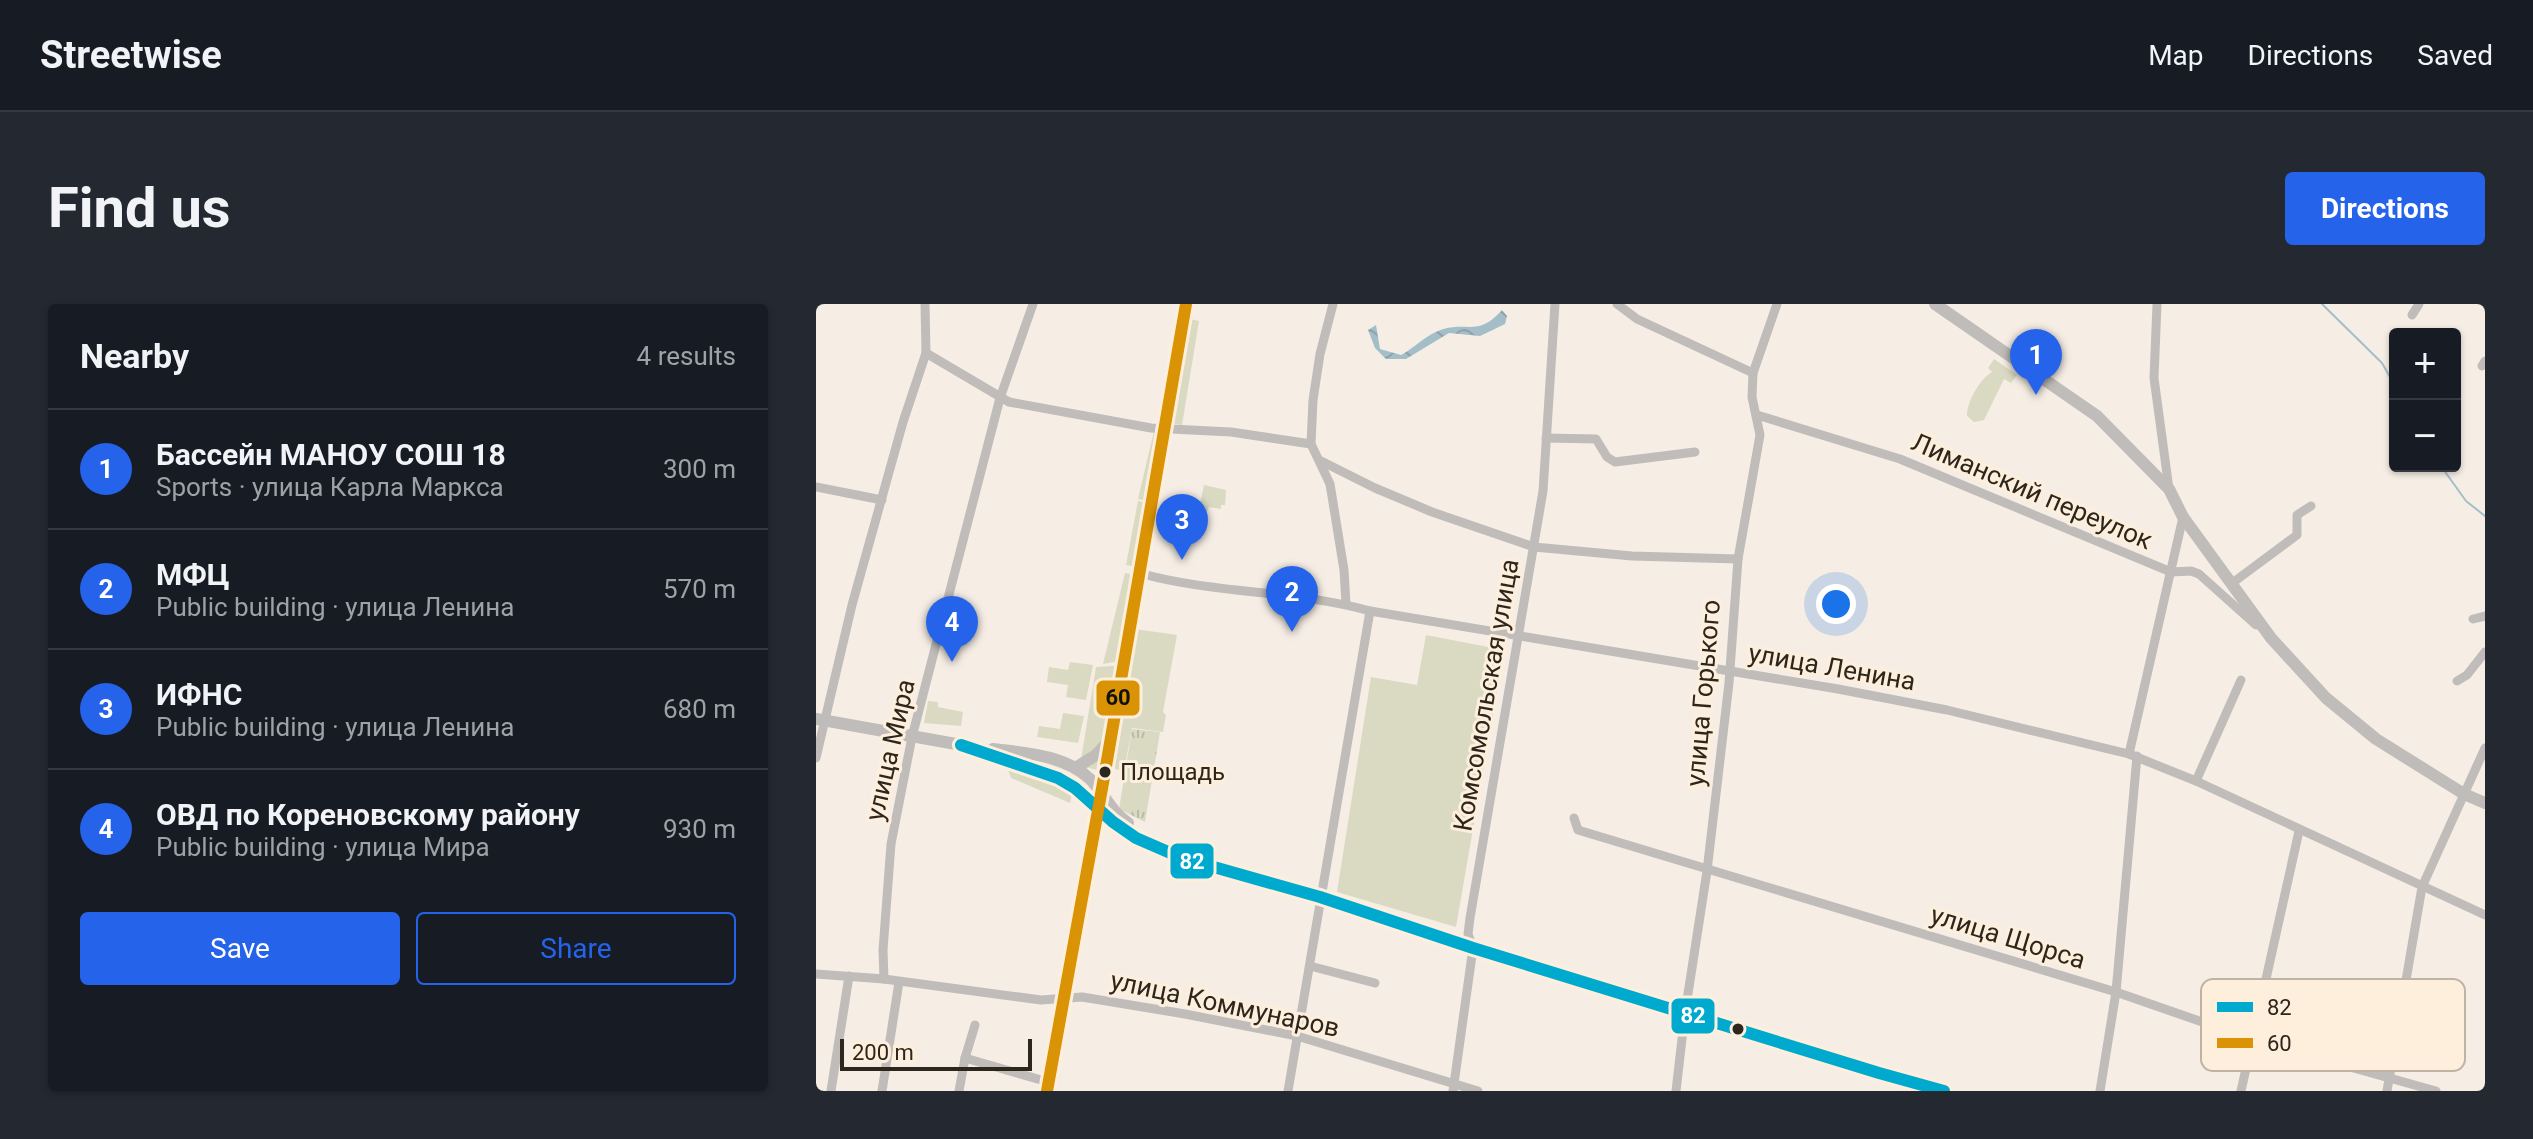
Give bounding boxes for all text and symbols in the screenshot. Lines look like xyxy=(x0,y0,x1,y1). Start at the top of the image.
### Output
text: Streetwise xyxy=(40,33,222,77)
text: Map xyxy=(2148,39,2204,72)
text: Directions xyxy=(2248,39,2373,72)
text: Saved xyxy=(2417,39,2493,72)
button: Directions xyxy=(2285,172,2485,245)
text: Find us xyxy=(48,175,231,241)
map controls xyxy=(2389,328,2461,472)
button: + xyxy=(2389,328,2461,400)
pin: 1 xyxy=(2010,329,2062,395)
text: Nearby xyxy=(80,336,189,376)
text: 4 results xyxy=(637,341,736,371)
button: − xyxy=(2389,400,2461,472)
street label: Лиманский переулок xyxy=(1907,427,2157,555)
text: Бассейн МАНОУ СОШ 18 xyxy=(156,437,506,472)
text: 1 xyxy=(99,454,113,484)
text: 300 m xyxy=(663,454,736,484)
text: Sports · улица Карла Маркса xyxy=(156,472,504,502)
pin: 3 xyxy=(1156,494,1208,560)
text: МФЦ xyxy=(156,557,230,592)
street label: Комсомольская улица xyxy=(1447,557,1525,833)
pin: 2 xyxy=(1266,566,1318,632)
text: 2 xyxy=(99,574,113,604)
text: 570 m xyxy=(663,574,736,604)
your location xyxy=(1816,584,1856,624)
text: Public building · улица Ленина xyxy=(156,592,514,622)
pin: 4 xyxy=(926,596,978,662)
street label: улица Горького xyxy=(1680,598,1726,788)
street label: улица Ленина xyxy=(1746,638,1918,696)
street label: улица Мира xyxy=(859,676,921,824)
text: ИФНС xyxy=(156,677,242,712)
line badge: 60 xyxy=(1095,679,1141,717)
text: 60 xyxy=(1105,685,1131,710)
text: 3 xyxy=(99,694,113,724)
text: 680 m xyxy=(663,694,736,724)
text: Public building · улица Ленина xyxy=(156,712,514,742)
place label: Площадь xyxy=(1120,758,1225,786)
marker: Площадь xyxy=(1097,764,1113,780)
text: ОВД по Кореновскому району xyxy=(156,797,580,832)
text: 4 xyxy=(99,814,113,844)
text: 930 m xyxy=(663,814,736,844)
text: Public building · улица Мира xyxy=(156,832,490,862)
line badge: 82 xyxy=(1169,842,1215,880)
text: 82 xyxy=(1179,849,1205,874)
street label: улица Щорса xyxy=(1927,899,2089,975)
button: Save xyxy=(80,912,400,985)
button: Share xyxy=(416,912,736,985)
street label: улица Коммунаров xyxy=(1108,965,1342,1043)
legend xyxy=(2201,979,2465,1071)
text: 82 xyxy=(2267,995,2292,1020)
line badge: 82 xyxy=(1670,997,1716,1035)
text: 82 xyxy=(1680,1003,1706,1028)
unlabelled marker xyxy=(1730,1021,1746,1037)
text: 60 xyxy=(2267,1031,2292,1056)
scale bar xyxy=(840,1035,1032,1071)
text: 200 m xyxy=(852,1040,914,1065)

